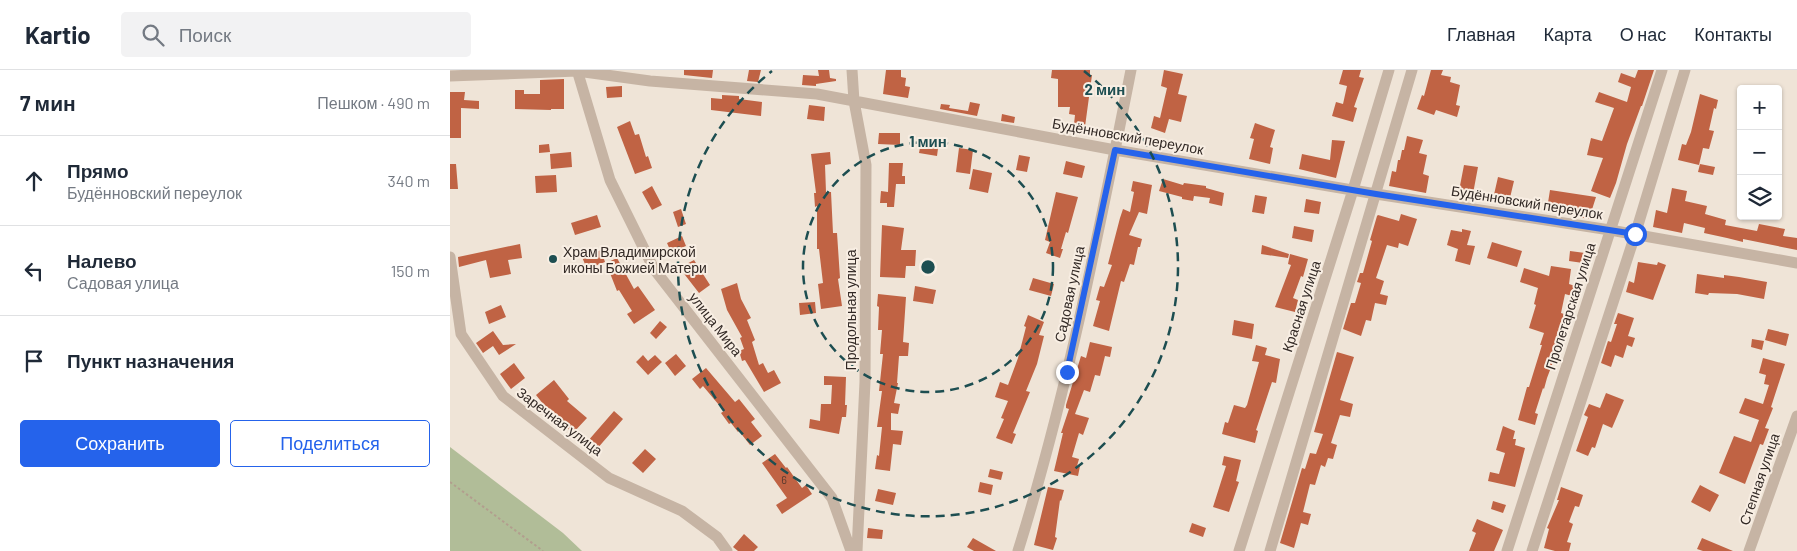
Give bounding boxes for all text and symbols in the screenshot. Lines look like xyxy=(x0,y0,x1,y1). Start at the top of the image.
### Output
search box xyxy=(121,12,471,57)
text: Kartio xyxy=(25,20,91,49)
icon: search xyxy=(139,21,167,49)
text: Поиск xyxy=(179,23,231,46)
text: Главная xyxy=(1447,23,1516,45)
text: Карта xyxy=(1544,23,1592,45)
text: О нас xyxy=(1620,23,1666,45)
text: Контакты xyxy=(1694,23,1772,45)
text: 2 мин xyxy=(1085,80,1125,98)
map controls xyxy=(1737,85,1782,220)
button: + xyxy=(1737,85,1782,130)
text: 7 мин xyxy=(20,90,76,115)
text: Пешком · 490 m xyxy=(317,93,430,112)
street label: Будённовский переулок xyxy=(1051,114,1206,158)
button: − xyxy=(1737,130,1782,175)
text: 1 мин xyxy=(909,132,947,150)
text: Прямо xyxy=(67,159,129,182)
icon: ahead xyxy=(20,167,48,195)
text: 340 m xyxy=(387,171,430,190)
button: layers xyxy=(1737,175,1782,220)
street label: Будённовский переулок xyxy=(1450,182,1605,223)
text: Будённовский переулок xyxy=(67,183,242,202)
route start xyxy=(1624,223,1647,246)
street label: Пролетарская улица xyxy=(1541,240,1599,372)
place label: Храм Владимирской иконы Божией Матери xyxy=(563,243,707,276)
street label: Садовая улица xyxy=(1051,244,1088,344)
text: Налево xyxy=(67,249,137,272)
street label: Продольная улица xyxy=(842,249,859,370)
marker: Храм Владимирской иконы Божией Матери xyxy=(547,253,559,265)
icon: left xyxy=(20,257,48,285)
centre of rings xyxy=(919,258,937,276)
street label: Красная улица xyxy=(1278,258,1324,354)
text: 150 m xyxy=(391,261,430,280)
text: Садовая улица xyxy=(67,273,179,292)
street label: улица Мира xyxy=(686,289,746,359)
icon: arrive xyxy=(20,347,48,375)
text: Пункт назначения xyxy=(67,349,234,372)
route end xyxy=(1056,361,1079,384)
street label: Заречная улица xyxy=(514,383,606,459)
button: Сохранить xyxy=(20,420,220,467)
button: Поделиться xyxy=(230,420,430,467)
street label: Степная улица xyxy=(1735,431,1783,527)
house number: 6 xyxy=(781,473,787,486)

